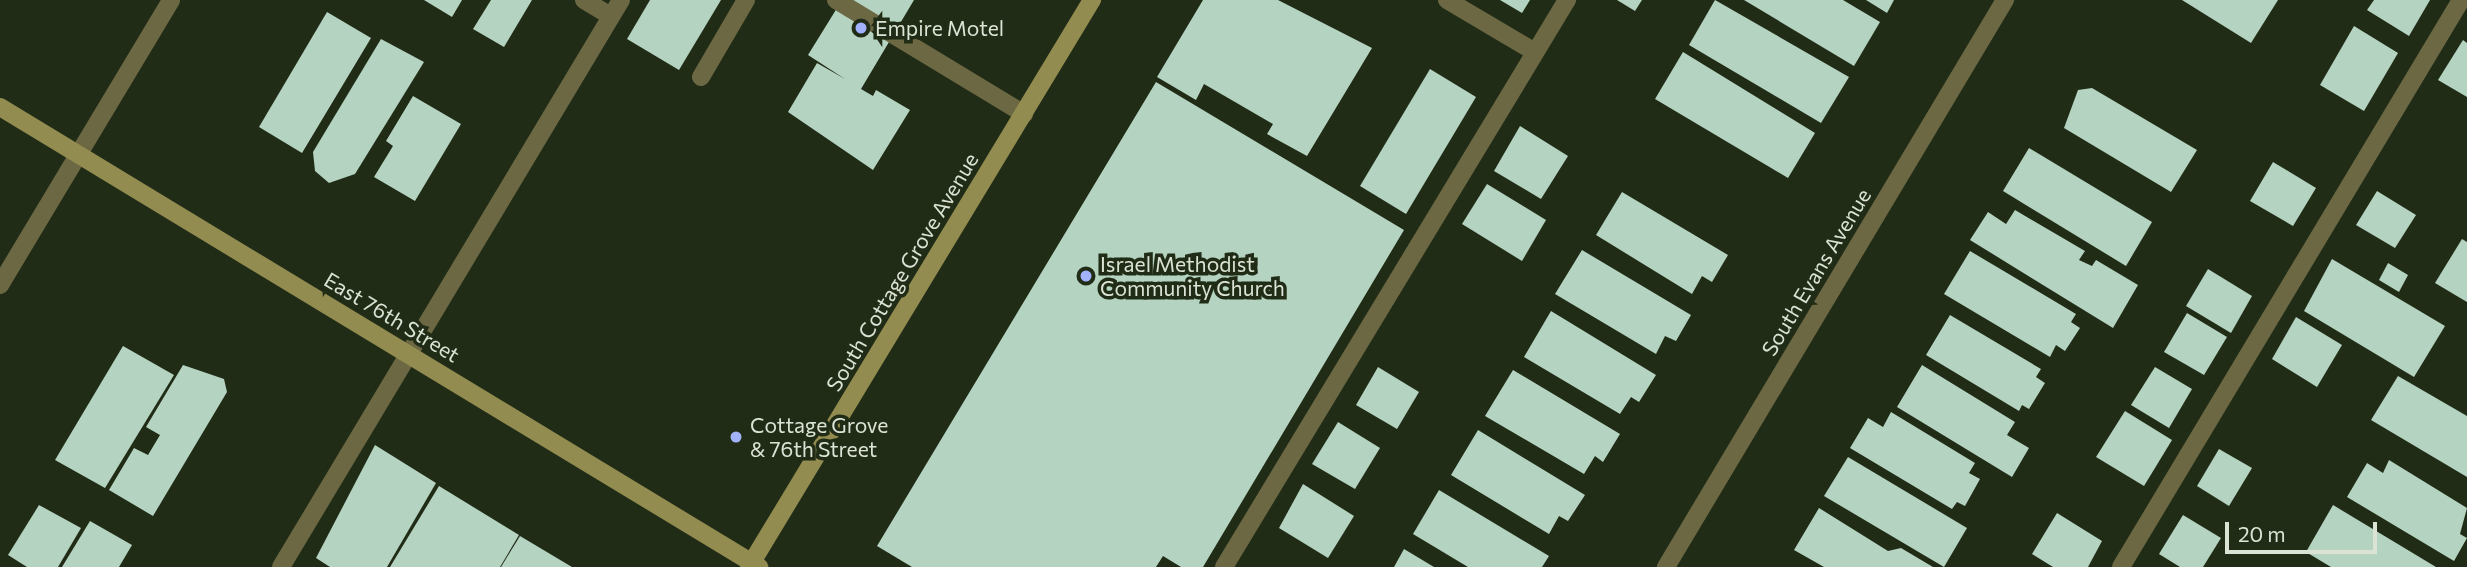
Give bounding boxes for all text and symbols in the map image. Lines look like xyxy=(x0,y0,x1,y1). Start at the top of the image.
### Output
place label: Empire Motel xyxy=(875,15,1004,41)
marker: Empire Motel xyxy=(853,20,869,36)
street label: South Cottage Grove Avenue xyxy=(821,148,983,396)
street label: South Evans Avenue xyxy=(1756,184,1876,360)
place label: Israel Methodist Community Church xyxy=(1100,251,1285,301)
street label: East 76th Street xyxy=(320,267,464,367)
marker: Israel Methodist Community Church xyxy=(1078,268,1094,284)
place label: Cottage Grove & 76th Street xyxy=(750,412,888,462)
marker: Cottage Grove & 76th Street xyxy=(728,429,744,445)
scale bar xyxy=(2229,508,2381,552)
text: 20 m xyxy=(2238,521,2286,546)

